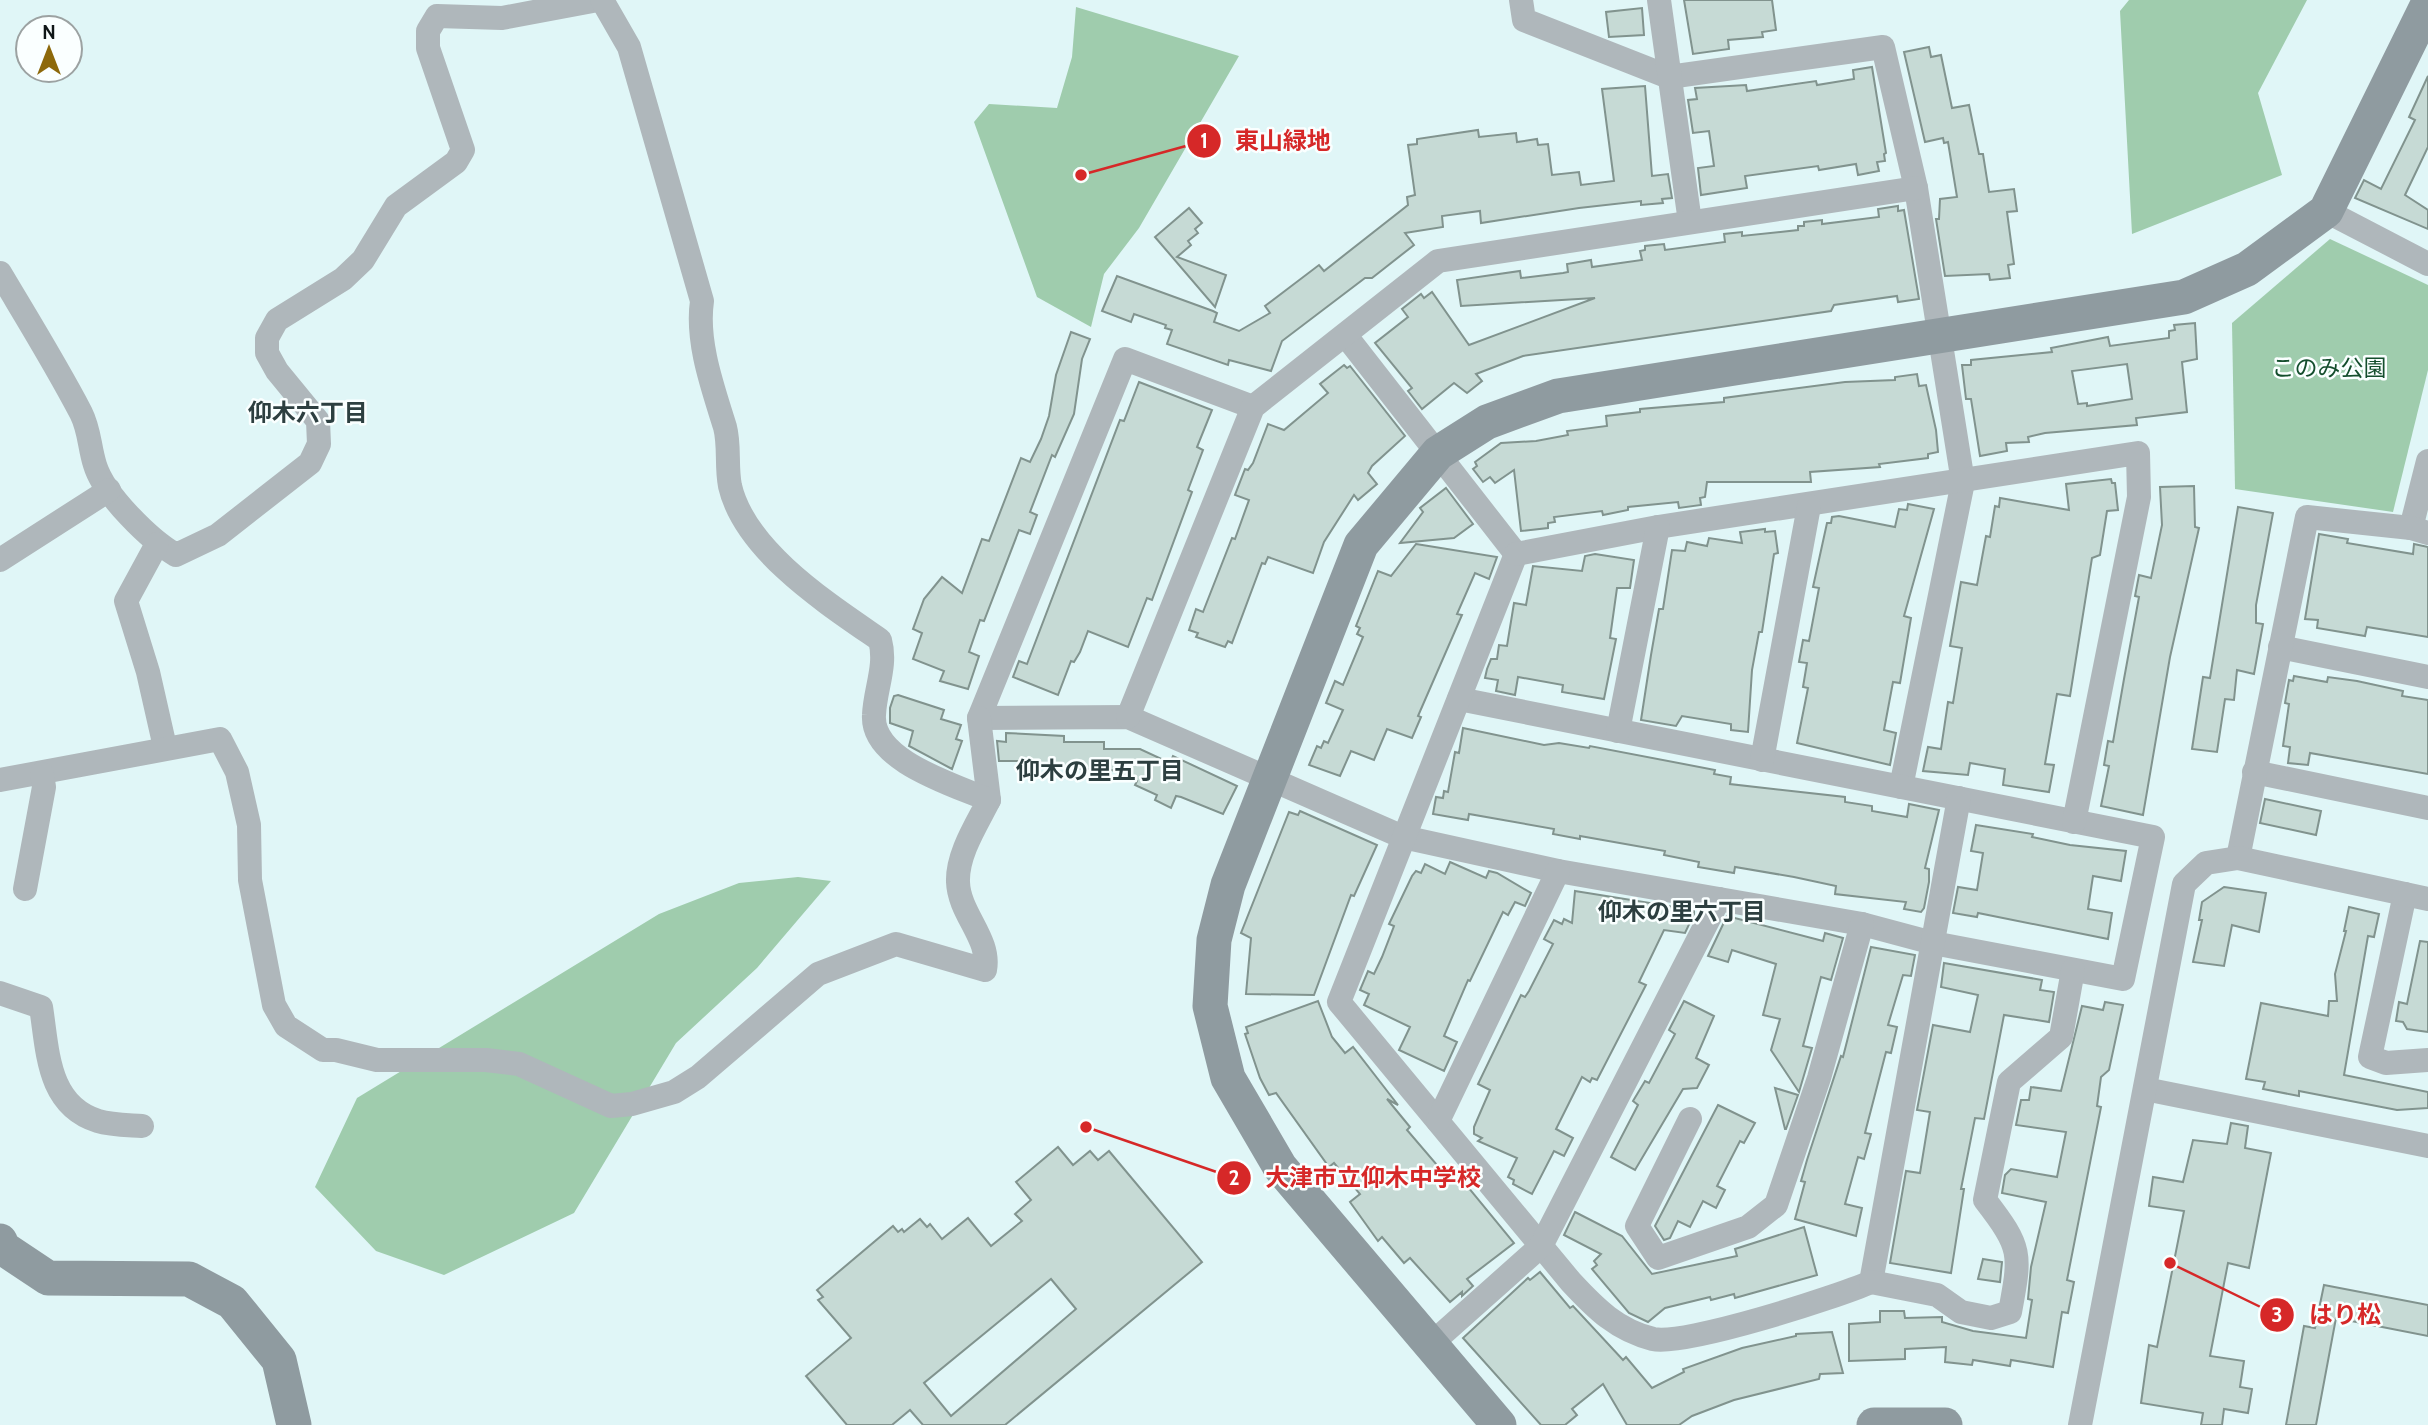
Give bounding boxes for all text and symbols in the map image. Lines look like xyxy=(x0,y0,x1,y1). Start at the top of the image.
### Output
north arrow xyxy=(14,14,84,84)
text: N xyxy=(42,21,56,44)
callout: 東山緑地 xyxy=(1186,118,1345,163)
text: 東山緑地 xyxy=(1235,126,1331,155)
text: 1 xyxy=(1200,128,1208,153)
park label: このみ公園 xyxy=(2272,354,2387,382)
district label: 仰木六丁目 xyxy=(248,398,368,427)
district label: 仰木の里五丁目 xyxy=(1016,756,1184,785)
district label: 仰木の里六丁目 xyxy=(1598,897,1766,926)
callout: 大津市立仰木中学校 xyxy=(1216,1155,1495,1200)
text: 大津市立仰木中学校 xyxy=(1265,1163,1481,1192)
text: 2 xyxy=(1228,1165,1240,1190)
callout: はり松 xyxy=(2260,1292,2395,1337)
text: はり松 xyxy=(2309,1300,2381,1329)
text: 3 xyxy=(2271,1302,2283,1327)

